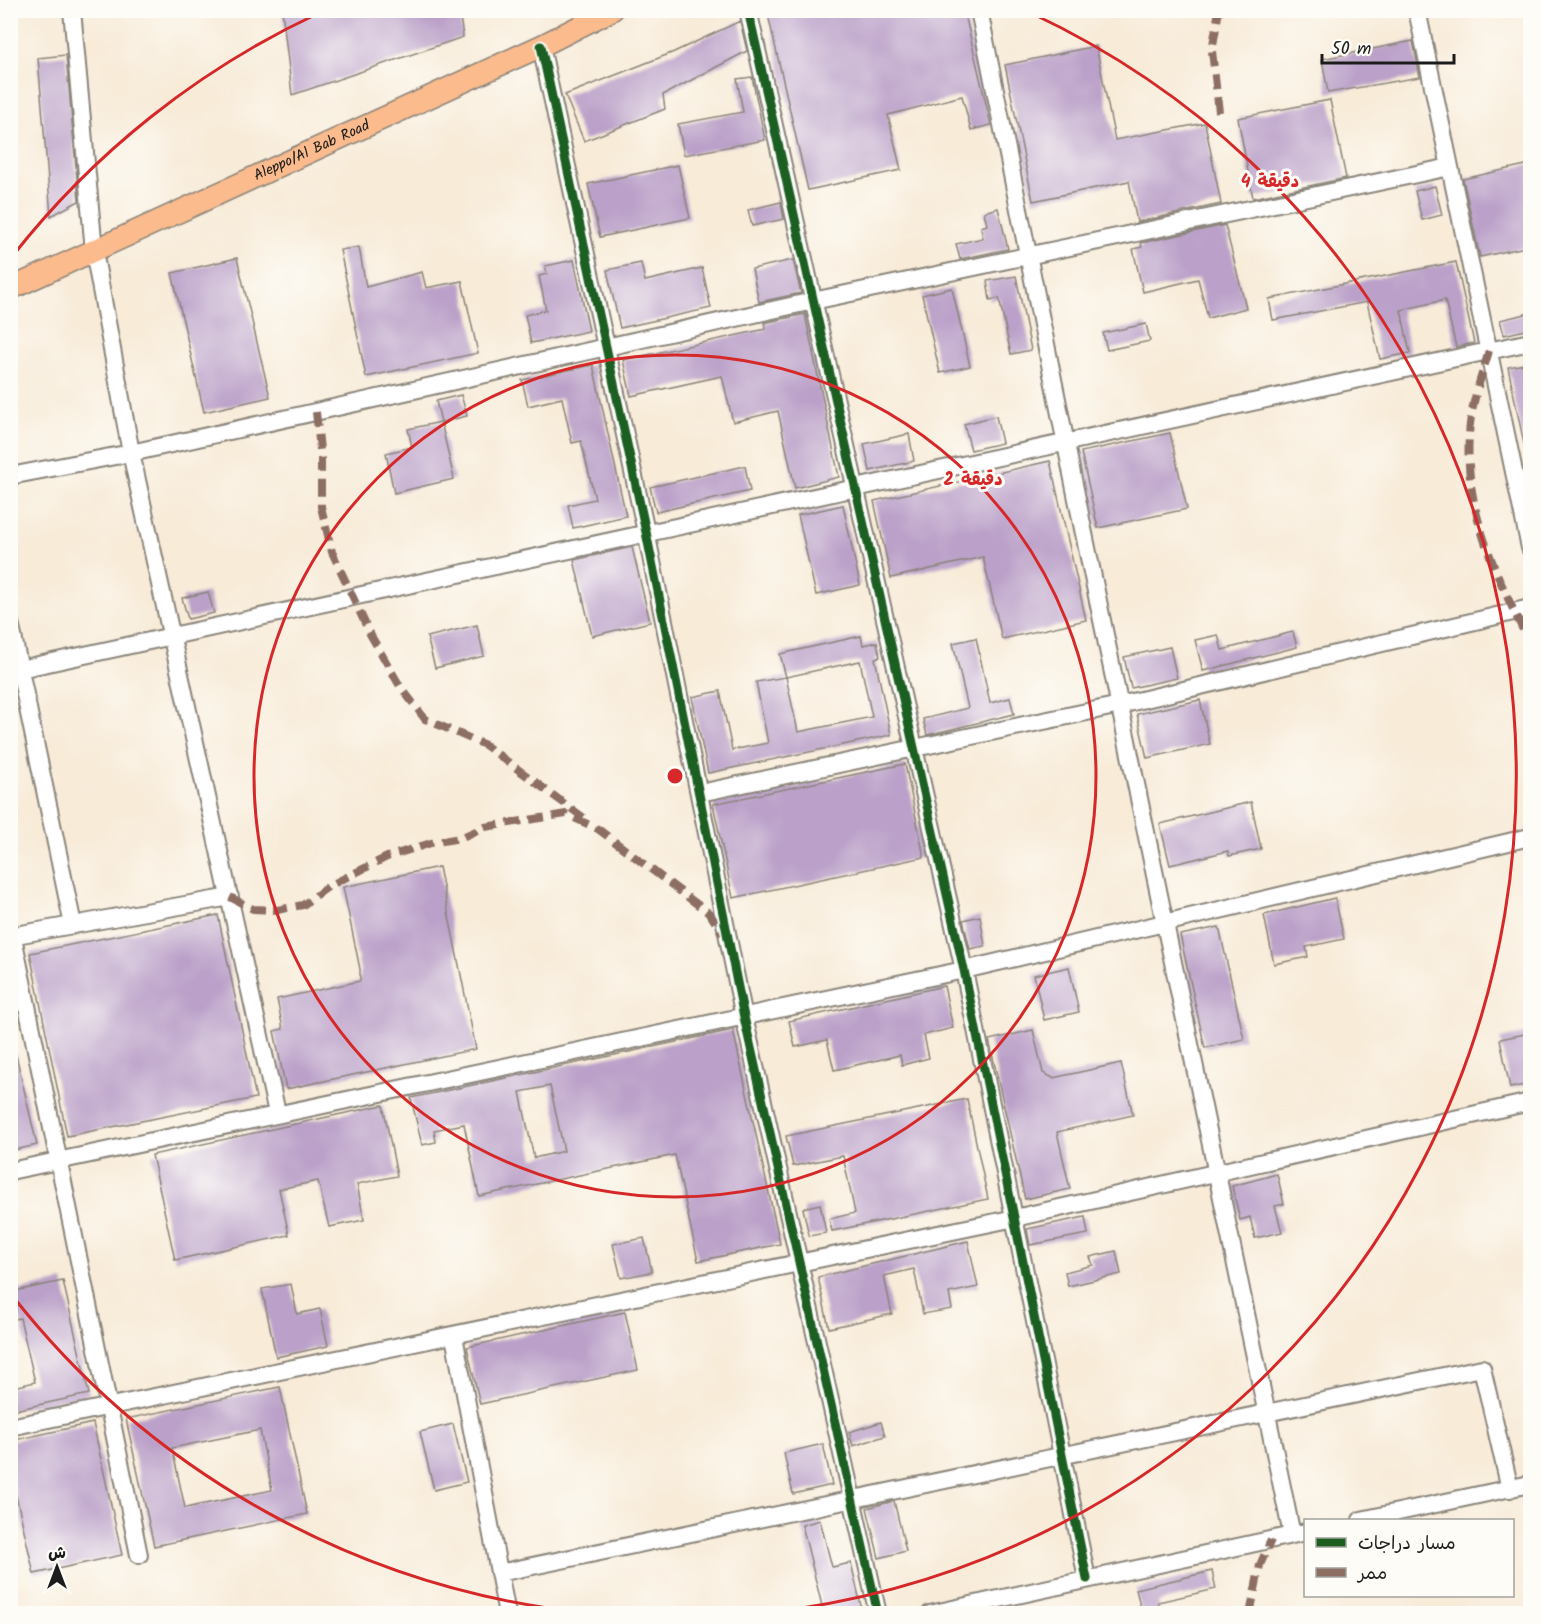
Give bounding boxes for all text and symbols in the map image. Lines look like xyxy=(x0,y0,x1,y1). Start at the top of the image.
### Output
scale bar xyxy=(1322,27,1454,65)
text: 50 m xyxy=(1331,35,1371,64)
street label: Aleppo/Al Bab Road xyxy=(250,114,374,188)
text: 4 دقيقة xyxy=(1241,168,1299,197)
text: 2 دقيقة xyxy=(944,466,1002,495)
centre of rings xyxy=(665,766,685,786)
legend xyxy=(1304,1519,1514,1597)
text: مسار دراجات xyxy=(1358,1530,1456,1559)
north arrow xyxy=(27,1537,87,1597)
text: ش xyxy=(48,1541,66,1566)
text: ممر xyxy=(1356,1560,1387,1589)

